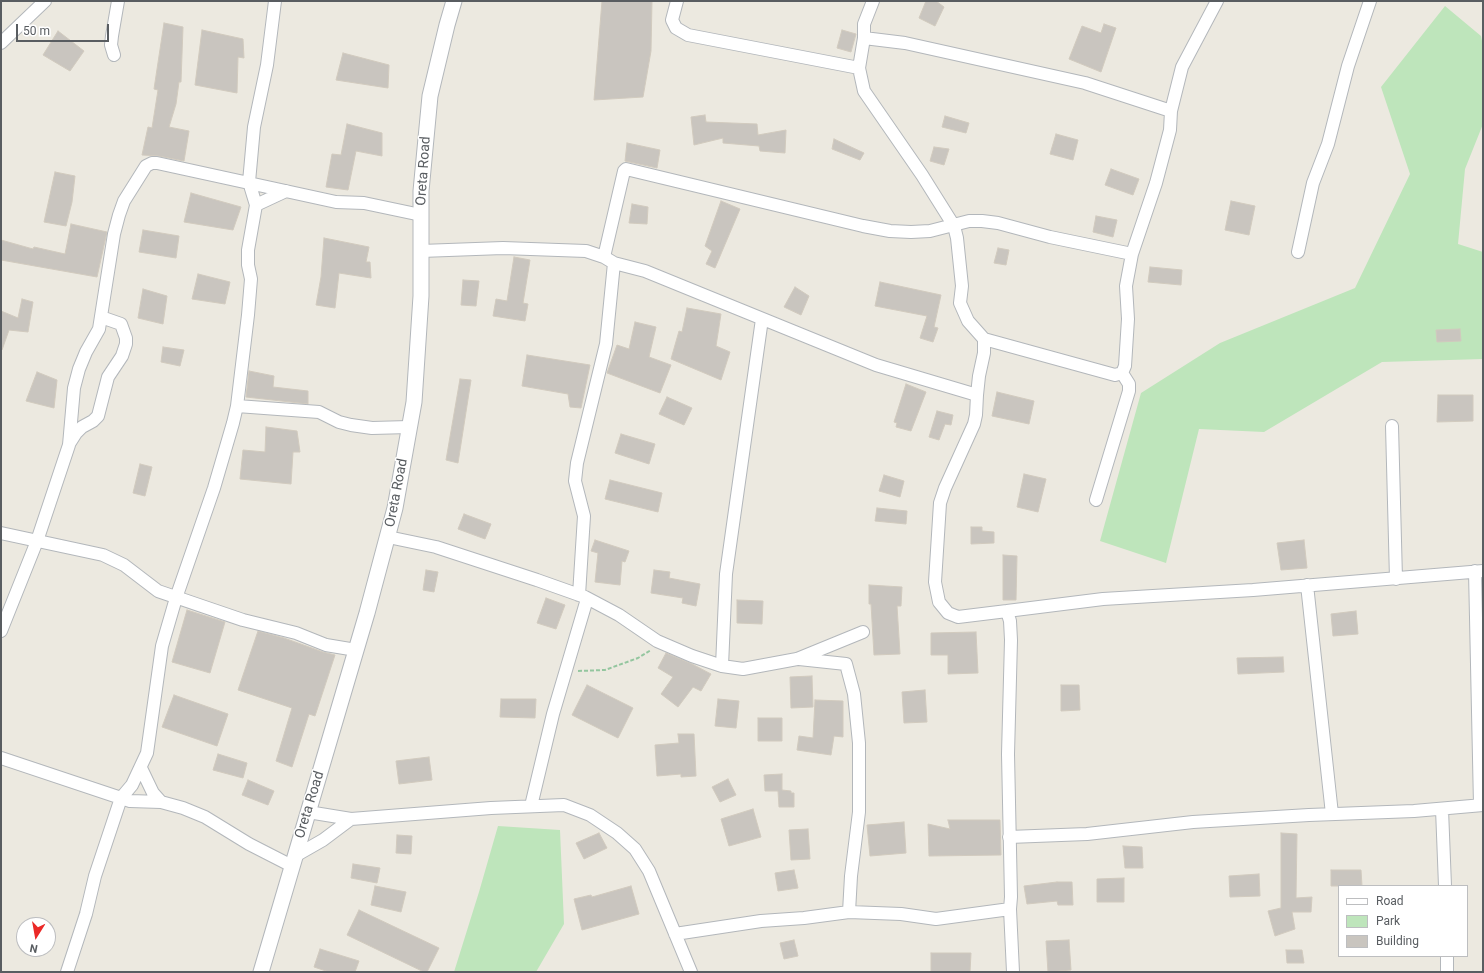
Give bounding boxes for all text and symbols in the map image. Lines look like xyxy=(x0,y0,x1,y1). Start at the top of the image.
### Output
scale bar xyxy=(18,16,111,42)
text: 50 m xyxy=(23,24,50,38)
street label: Oreta Road xyxy=(413,136,435,206)
street label: Oreta Road xyxy=(382,457,412,529)
street label: Oreta Road xyxy=(292,769,328,841)
legend xyxy=(1338,885,1468,957)
text: Road xyxy=(1376,894,1404,908)
text: Park xyxy=(1376,914,1400,928)
north arrow xyxy=(16,917,56,957)
text: Building xyxy=(1376,934,1419,948)
text: N xyxy=(29,941,39,955)

